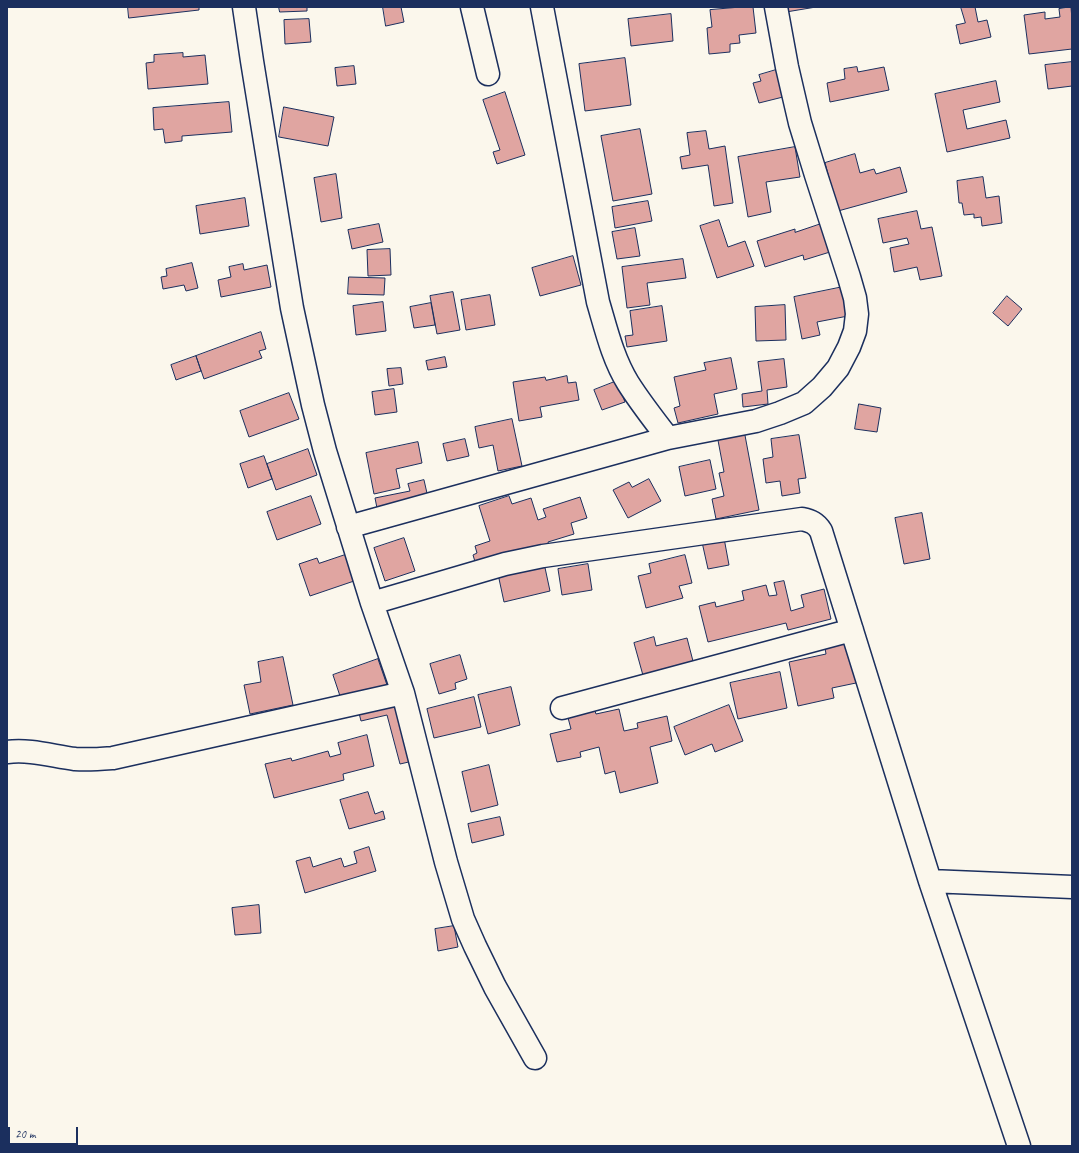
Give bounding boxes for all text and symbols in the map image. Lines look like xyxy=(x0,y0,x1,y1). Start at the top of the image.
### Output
scale bar xyxy=(10,1119,80,1145)
text: 20 m xyxy=(15,1126,35,1142)

